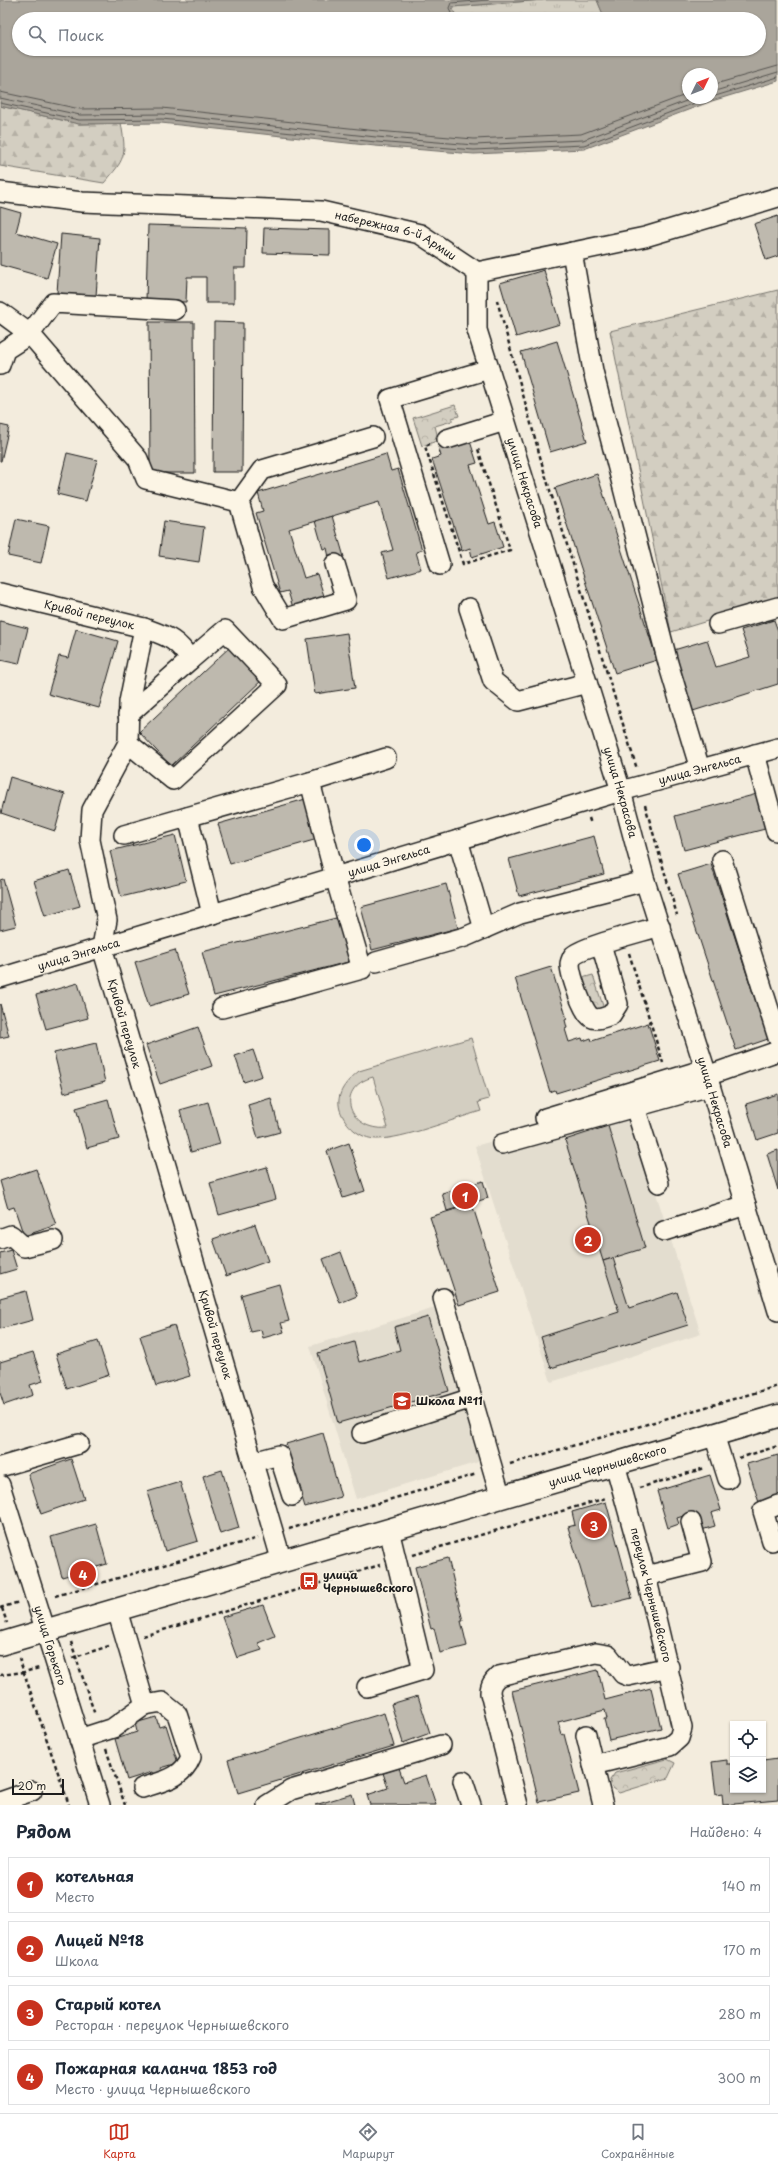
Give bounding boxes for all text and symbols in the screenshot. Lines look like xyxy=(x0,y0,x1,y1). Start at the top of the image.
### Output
search box xyxy=(12,12,766,56)
icon: search xyxy=(26,23,48,45)
text: Поиск xyxy=(58,23,104,46)
north arrow xyxy=(682,68,718,104)
street label: набережная 6-й Армии xyxy=(333,206,460,264)
street label: улица Некрасова xyxy=(503,435,547,530)
street label: Кривой переулок xyxy=(43,595,137,634)
street label: улица Некрасова xyxy=(600,744,642,840)
street label: улица Энгельса xyxy=(656,750,743,788)
your location xyxy=(354,835,374,855)
street label: улица Энгельса xyxy=(346,840,432,881)
street label: улица Энгельса xyxy=(35,933,122,974)
street label: Кривой переулок xyxy=(104,977,146,1071)
street label: улица Некрасова xyxy=(694,1054,737,1150)
pin: 1 xyxy=(452,1181,478,1211)
pin: 2 xyxy=(575,1225,601,1255)
street label: Кривой переулок xyxy=(195,1288,237,1382)
school or university icon: Школа №11 xyxy=(391,1390,413,1412)
place label: Школа №11 xyxy=(416,1392,483,1409)
street label: улица Чернышевского xyxy=(546,1440,668,1491)
pin: 3 xyxy=(581,1510,607,1540)
street label: переулок Чернышевского xyxy=(627,1526,676,1664)
pin: 4 xyxy=(70,1559,96,1589)
place label: улица Чернышевского xyxy=(323,1566,414,1596)
bus stop icon: улица Чернышевского xyxy=(298,1570,320,1592)
street label: улица Горького xyxy=(30,1603,71,1687)
map controls xyxy=(730,1721,766,1793)
button: locate xyxy=(730,1721,766,1757)
button: layers xyxy=(730,1757,766,1793)
scale bar xyxy=(12,1777,64,1796)
text: 20 m xyxy=(18,1777,46,1794)
text: Рядом xyxy=(16,1818,71,1844)
text: Найдено: 4 xyxy=(690,1822,762,1841)
text: котельная xyxy=(55,1864,134,1887)
text: 1 xyxy=(27,1876,33,1895)
text: 140 m xyxy=(722,1876,761,1895)
text: Место xyxy=(55,1887,95,1906)
text: Лицей №18 xyxy=(55,1928,144,1951)
text: 2 xyxy=(25,1940,35,1959)
text: 170 m xyxy=(723,1940,761,1959)
text: Школа xyxy=(55,1951,99,1970)
text: Старый котел xyxy=(55,1992,161,2015)
text: 3 xyxy=(26,2004,34,2023)
text: 280 m xyxy=(719,2004,761,2023)
text: Ресторан · переулок Чернышевского xyxy=(55,2015,289,2034)
text: Пожарная каланча 1853 год xyxy=(55,2056,277,2079)
text: 4 xyxy=(26,2068,34,2087)
text: 300 m xyxy=(717,2068,761,2087)
text: Место · улица Чернышевского xyxy=(55,2079,251,2098)
tab: Карта xyxy=(103,2121,136,2162)
tab: Маршрут xyxy=(342,2121,394,2162)
tab: Сохранённые xyxy=(601,2121,675,2162)

